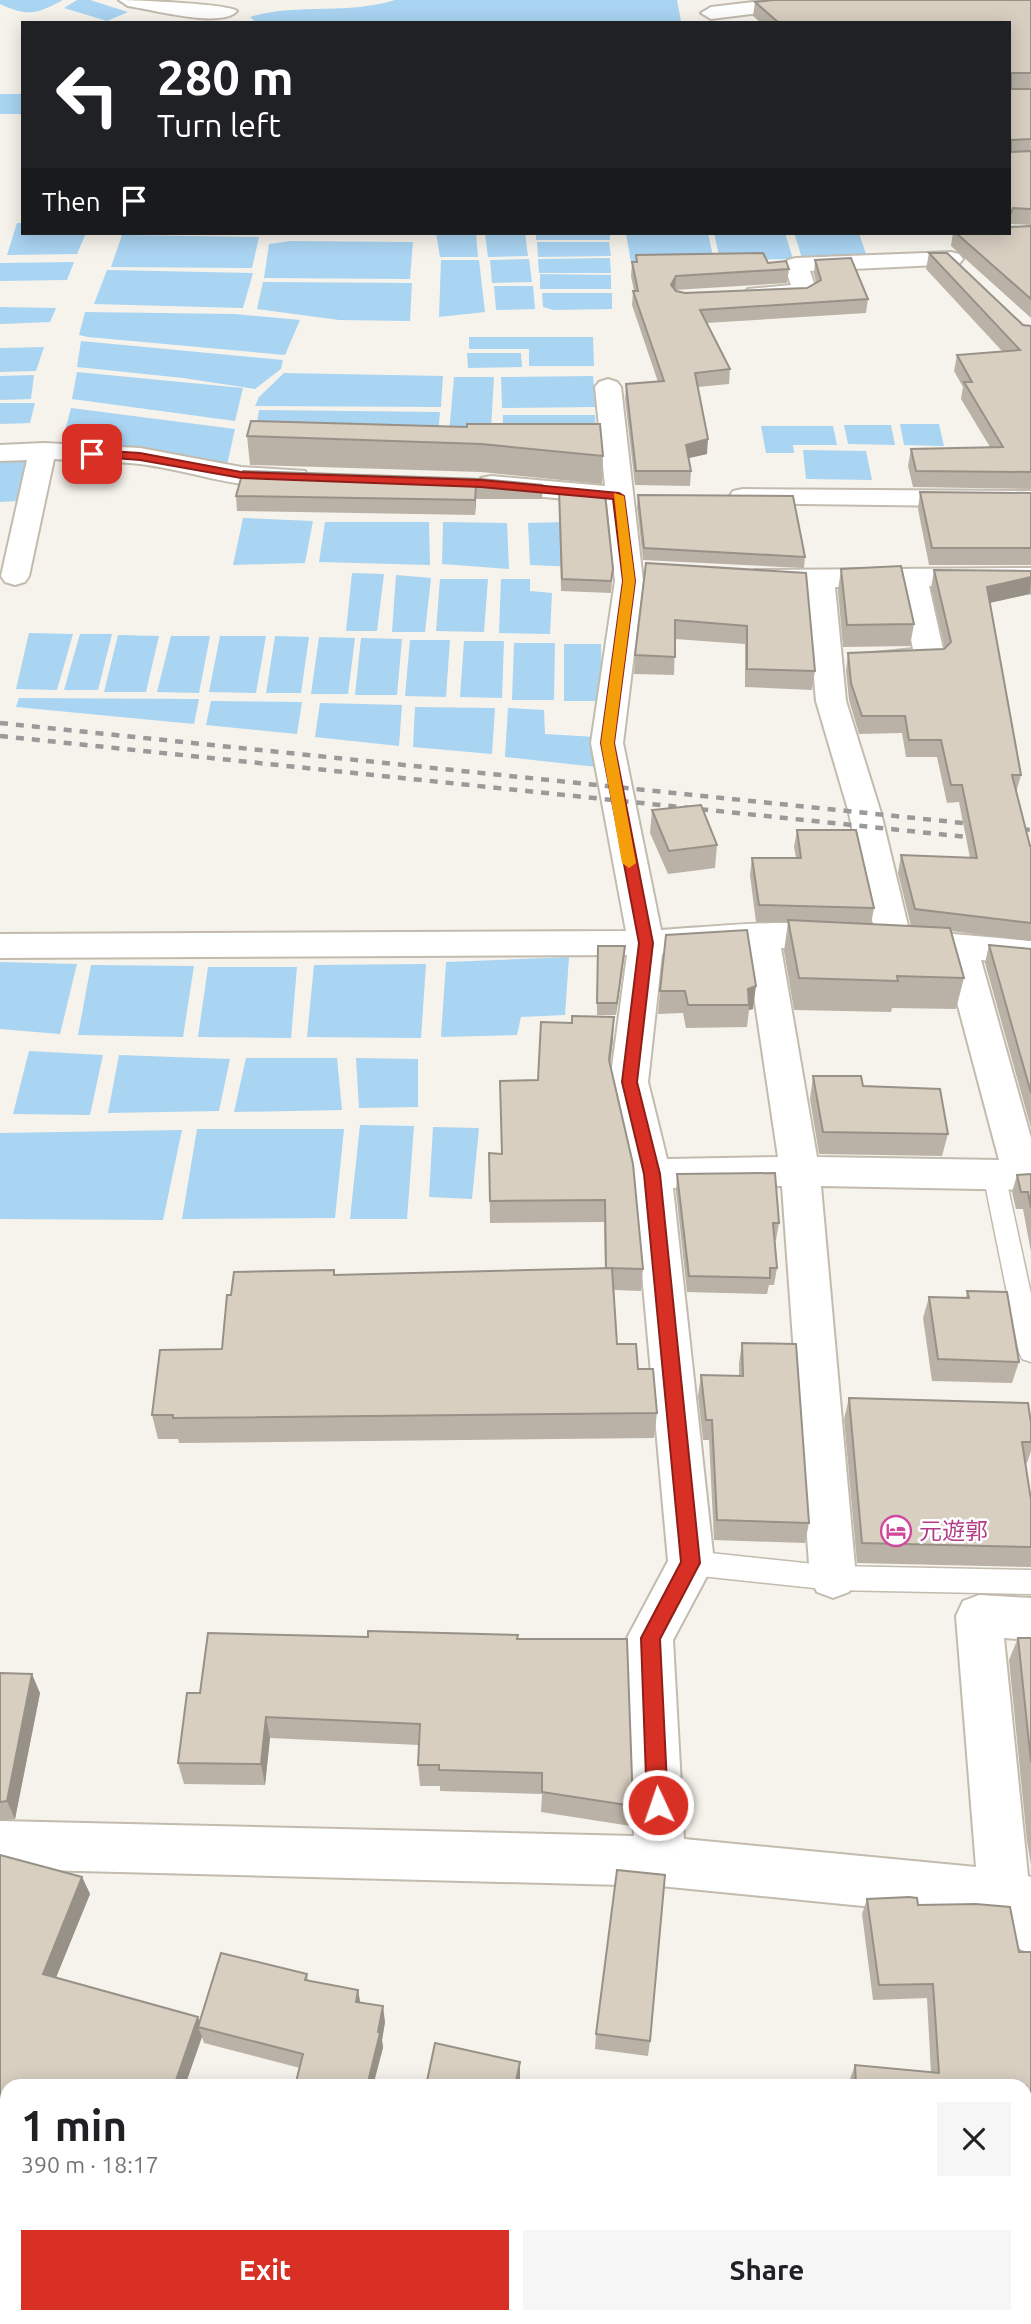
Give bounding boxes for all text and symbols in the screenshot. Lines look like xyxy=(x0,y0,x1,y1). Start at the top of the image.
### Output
icon: left xyxy=(42,49,133,140)
text: 280 m xyxy=(157,49,294,104)
text: Turn left xyxy=(157,107,281,143)
icon: arrive xyxy=(115,182,153,220)
text: Then xyxy=(42,187,101,216)
pin xyxy=(62,424,122,484)
icon: arrive xyxy=(73,435,111,473)
hotel icon: 元遊郭 xyxy=(879,1514,913,1548)
place label: 元遊郭 xyxy=(919,1518,988,1543)
position arrow xyxy=(621,1768,695,1842)
text: 1 min xyxy=(21,2102,127,2149)
button: close xyxy=(937,2102,1011,2176)
text: 390 m · 18:17 xyxy=(21,2152,159,2177)
button: Exit xyxy=(21,2230,509,2310)
button: Share xyxy=(523,2230,1011,2310)

